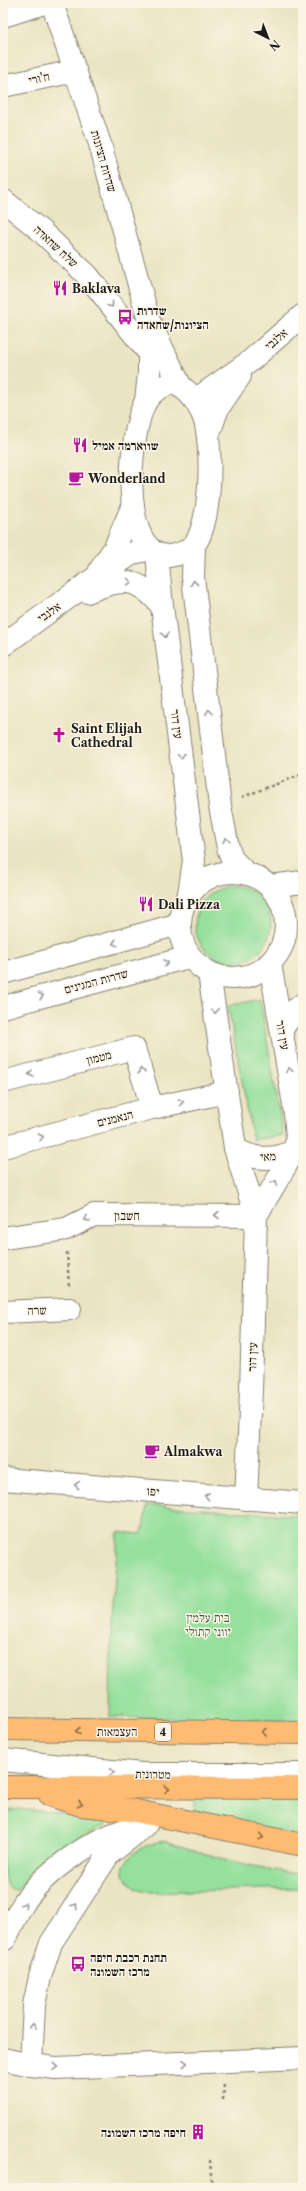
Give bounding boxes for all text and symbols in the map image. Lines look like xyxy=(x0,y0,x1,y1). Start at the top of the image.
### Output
north arrow xyxy=(248,18,288,58)
text: N xyxy=(266,37,283,54)
street label: ח'ורי xyxy=(27,68,51,88)
street label: שדרות הציונות xyxy=(88,128,120,194)
street label: שלח שחאדה xyxy=(31,222,81,270)
restaurant icon: Baklava xyxy=(51,279,69,297)
place label: Baklava xyxy=(72,281,122,296)
one-way arrow xyxy=(106,300,113,307)
place label: שדרות הציונות/שחאדה xyxy=(137,303,209,332)
bus stop icon: שדרות הציונות/שחאדה xyxy=(116,308,134,326)
street label: אלנבי xyxy=(262,325,290,353)
restaurant icon: שווארמה אמיל xyxy=(71,436,89,454)
place label: שווארמה אמיל xyxy=(92,438,159,453)
cafe icon: Wonderland xyxy=(67,469,85,487)
place label: Wonderland xyxy=(87,471,166,486)
one-way arrow xyxy=(126,577,132,586)
one-way arrow xyxy=(190,580,199,586)
street label: אלנבי xyxy=(34,599,64,625)
one-way arrow xyxy=(160,631,169,638)
street label: עין דור xyxy=(168,709,186,740)
one-way arrow xyxy=(205,709,214,715)
place label: Saint Elijah Cathedral xyxy=(71,721,143,750)
church icon: Saint Elijah Cathedral xyxy=(50,726,68,744)
one-way arrow xyxy=(176,753,185,759)
one-way arrow xyxy=(222,837,231,844)
restaurant icon: Dali Pizza xyxy=(137,895,155,913)
place label: Dali Pizza xyxy=(158,897,221,912)
one-way arrow xyxy=(112,938,119,947)
one-way arrow xyxy=(163,959,169,967)
street label: שדרות המגינים xyxy=(62,965,130,997)
one-way arrow xyxy=(37,993,44,1001)
one-way arrow xyxy=(210,1008,219,1014)
street label: עין דור xyxy=(273,1019,293,1051)
street label: מטמון xyxy=(85,1047,113,1067)
one-way arrow xyxy=(285,1067,294,1073)
one-way arrow xyxy=(137,1068,146,1075)
one-way arrow xyxy=(28,1070,35,1078)
one-way arrow xyxy=(177,1099,184,1107)
street label: הנאמנים xyxy=(95,1106,135,1130)
one-way arrow xyxy=(37,1133,44,1142)
street label: מאי xyxy=(260,1148,276,1164)
one-way arrow xyxy=(271,1180,278,1187)
street label: חשבון xyxy=(114,1208,140,1223)
one-way arrow xyxy=(214,1211,220,1220)
one-way arrow xyxy=(84,1214,92,1221)
street label: שרה xyxy=(27,1302,47,1318)
street label: עין דור xyxy=(244,1342,260,1372)
cafe icon: Almakwa xyxy=(143,1442,161,1460)
place label: Almakwa xyxy=(163,1444,223,1459)
one-way arrow xyxy=(74,1480,80,1489)
street label: יפו xyxy=(146,1483,160,1499)
one-way arrow xyxy=(204,1491,210,1500)
park label: בית עלמין יווני קתולי xyxy=(185,1610,231,1639)
road number: 4 xyxy=(155,1723,171,1741)
street label: העצמאות xyxy=(97,1724,137,1739)
one-way arrow xyxy=(75,1727,81,1735)
one-way arrow xyxy=(261,1728,267,1736)
street label: מטרונית xyxy=(135,1766,171,1782)
one-way arrow xyxy=(109,1767,115,1776)
one-way arrow xyxy=(164,1784,170,1793)
one-way arrow xyxy=(77,1800,83,1808)
one-way arrow xyxy=(258,1833,264,1841)
one-way arrow xyxy=(19,1902,26,1909)
one-way arrow xyxy=(70,1903,78,1910)
place label: תחנת רכבת חיפה מרכז השמונה xyxy=(90,1950,167,1979)
bus stop icon: תחנת רכבת חיפה מרכז השמונה xyxy=(69,1955,87,1973)
one-way arrow xyxy=(29,2023,37,2029)
one-way arrow xyxy=(182,2059,188,2068)
one-way arrow xyxy=(52,2063,58,2072)
building icon: חיפה מרכז השמונה xyxy=(189,2123,207,2141)
place label: חיפה מרכז השמונה xyxy=(101,2125,186,2140)

